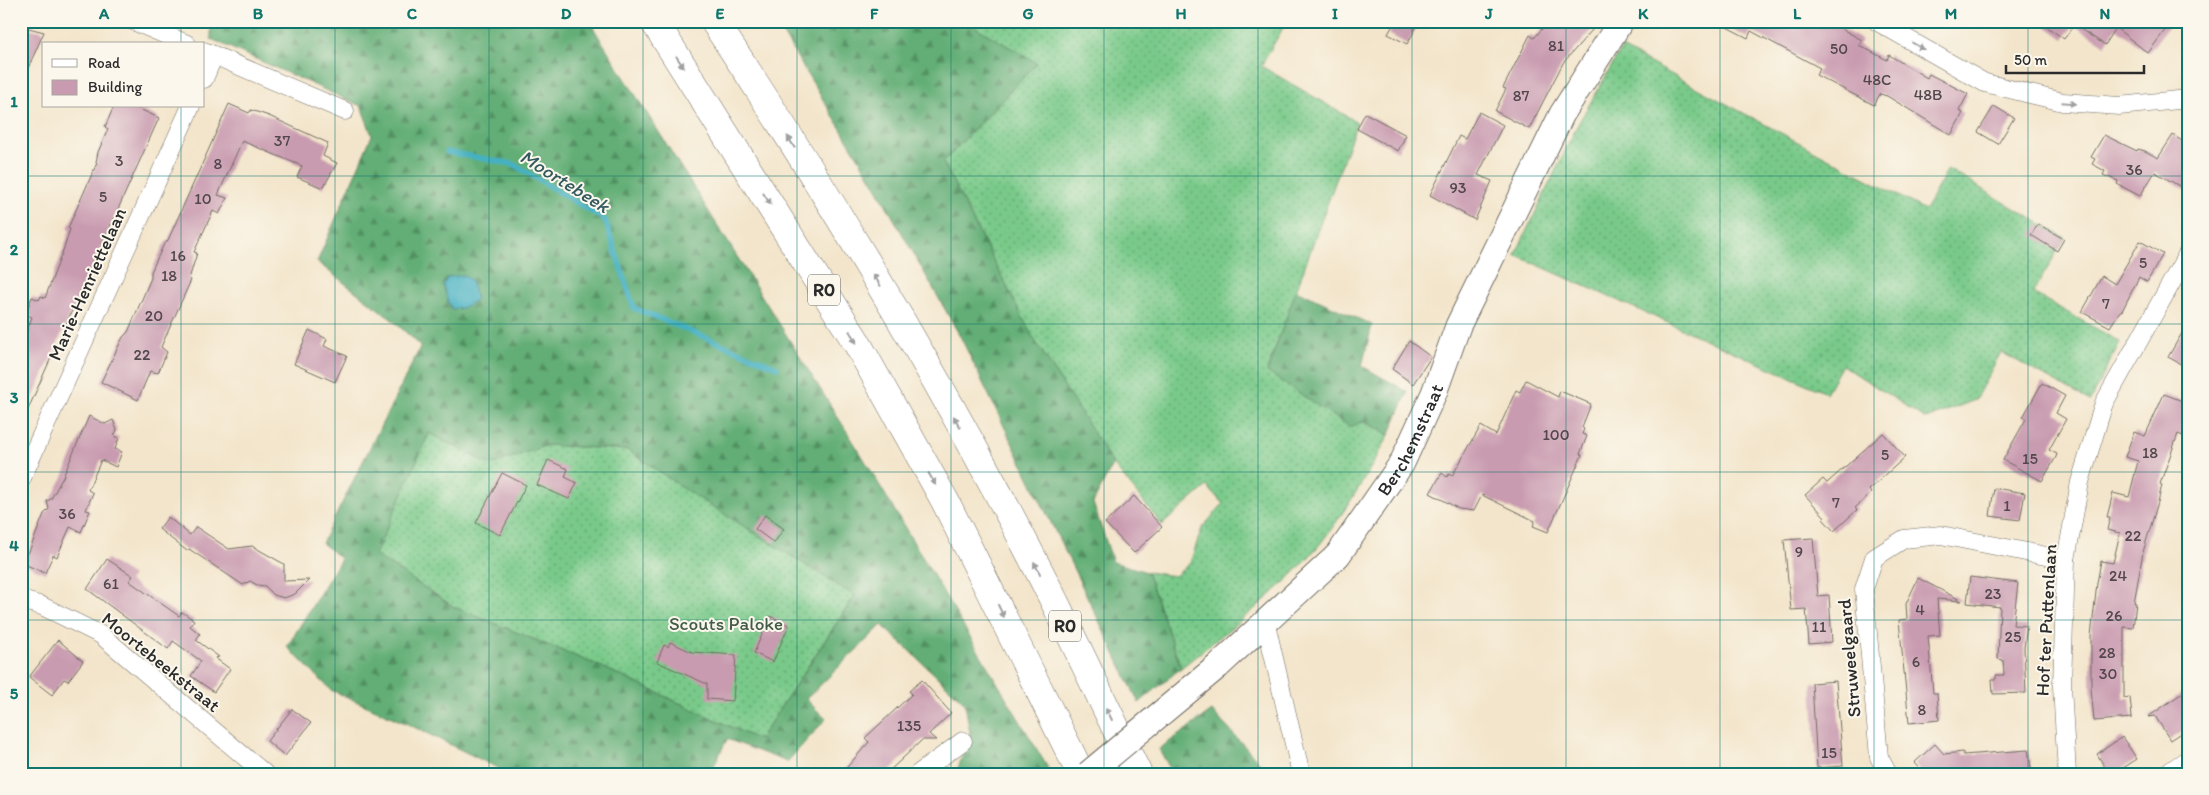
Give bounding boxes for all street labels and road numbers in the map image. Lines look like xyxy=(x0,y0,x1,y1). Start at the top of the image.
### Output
street label: Marie-Henriettelaan xyxy=(43,204,131,364)
road number: R0 xyxy=(808,274,840,306)
street label: Berchemstraat xyxy=(1371,381,1448,500)
street label: Hof ter Puttenlaan xyxy=(2031,543,2061,697)
street label: Struweelgaard xyxy=(1832,597,1866,718)
street label: Moortebeekstraat xyxy=(97,607,225,717)
road number: R0 xyxy=(1049,610,1081,642)

